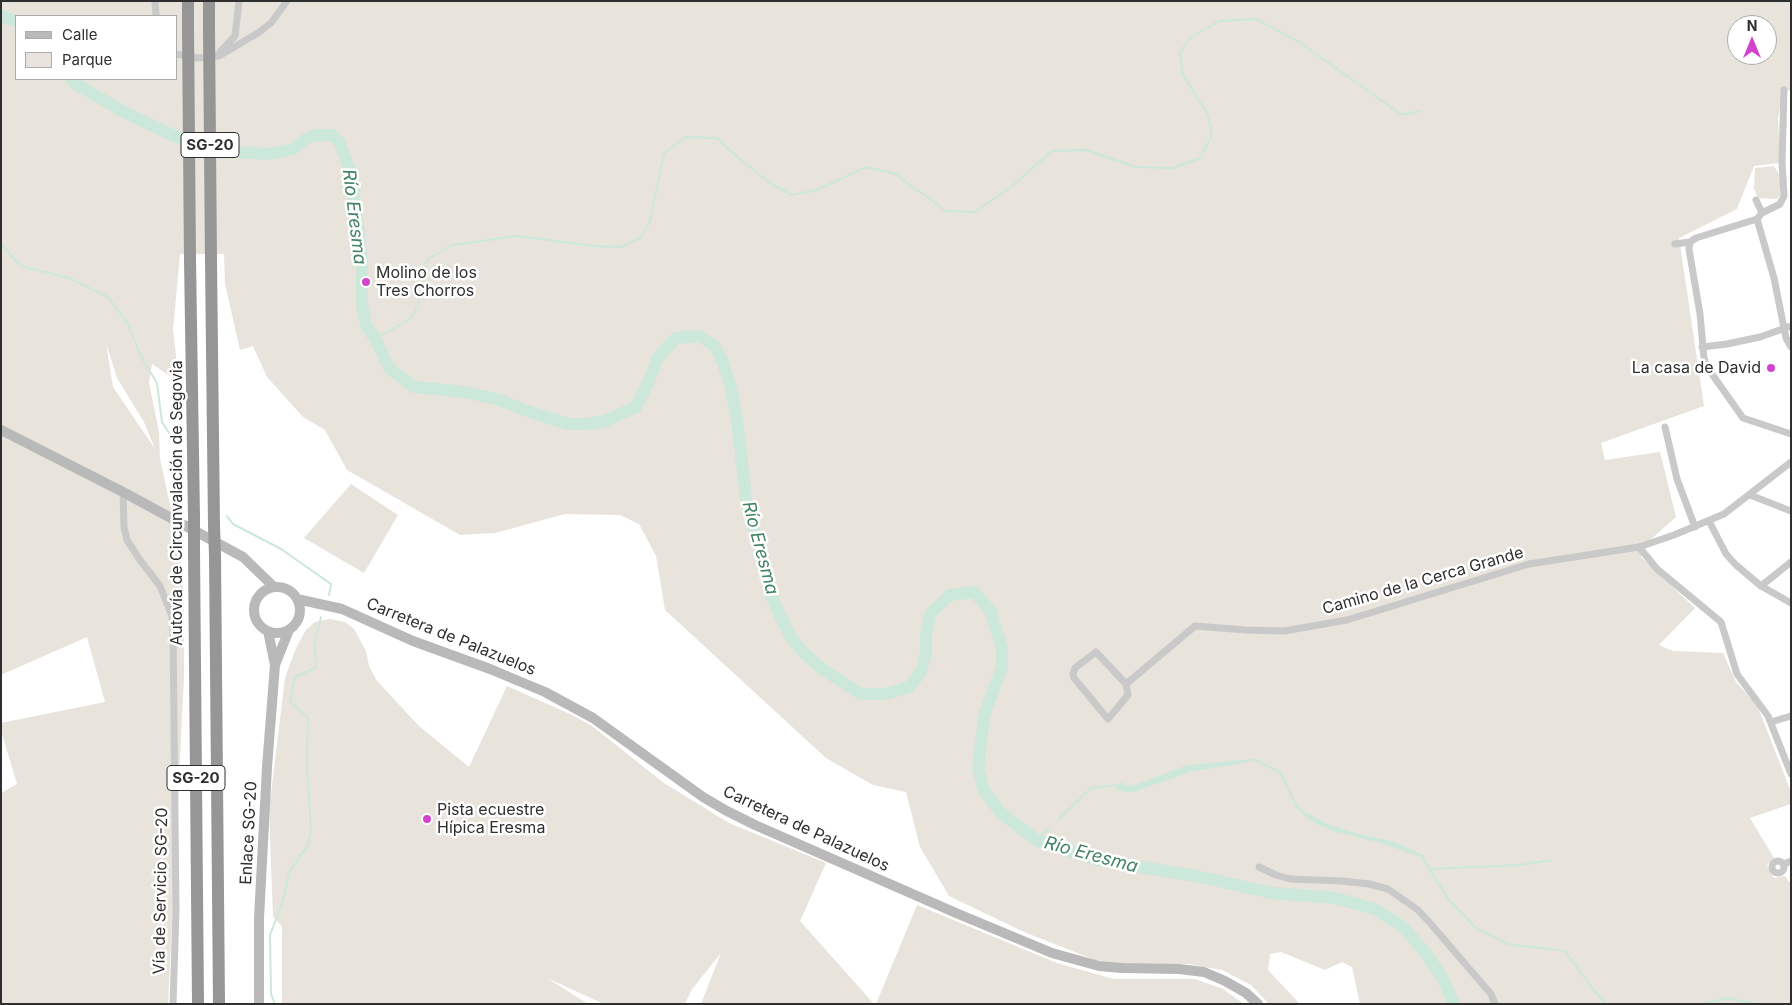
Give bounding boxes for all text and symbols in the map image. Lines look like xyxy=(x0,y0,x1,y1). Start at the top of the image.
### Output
legend xyxy=(15,15,178,80)
north arrow xyxy=(1727,15,1777,65)
text: N xyxy=(1747,17,1757,34)
text: Calle xyxy=(62,25,97,44)
text: Parque xyxy=(62,50,112,69)
road number: SG-20 xyxy=(181,132,239,158)
water label: Río Eresma xyxy=(337,168,371,266)
place label: Molino de los Tres Chorros xyxy=(376,263,477,301)
marker: Molino de los Tres Chorros xyxy=(360,276,372,288)
place label: La casa de David xyxy=(1632,358,1761,378)
street label: Autovía de Circunvalación de Segovia xyxy=(167,360,187,646)
marker: La casa de David xyxy=(1765,362,1777,374)
water label: Río Eresma xyxy=(737,499,783,597)
street label: Camino de la Cerca Grande xyxy=(1320,543,1526,619)
street label: Carretera de Palazuelos xyxy=(363,594,539,680)
road number: SG-20 xyxy=(167,766,225,790)
street label: Enlace SG-20 xyxy=(237,781,261,885)
street label: Carretera de Palazuelos xyxy=(720,782,892,876)
place label: Pista ecuestre Hípica Eresma xyxy=(437,800,545,838)
street label: Vía de Servicio SG-20 xyxy=(150,807,172,975)
marker: Pista ecuestre Hípica Eresma xyxy=(421,813,433,825)
water label: Río Eresma xyxy=(1042,832,1140,878)

